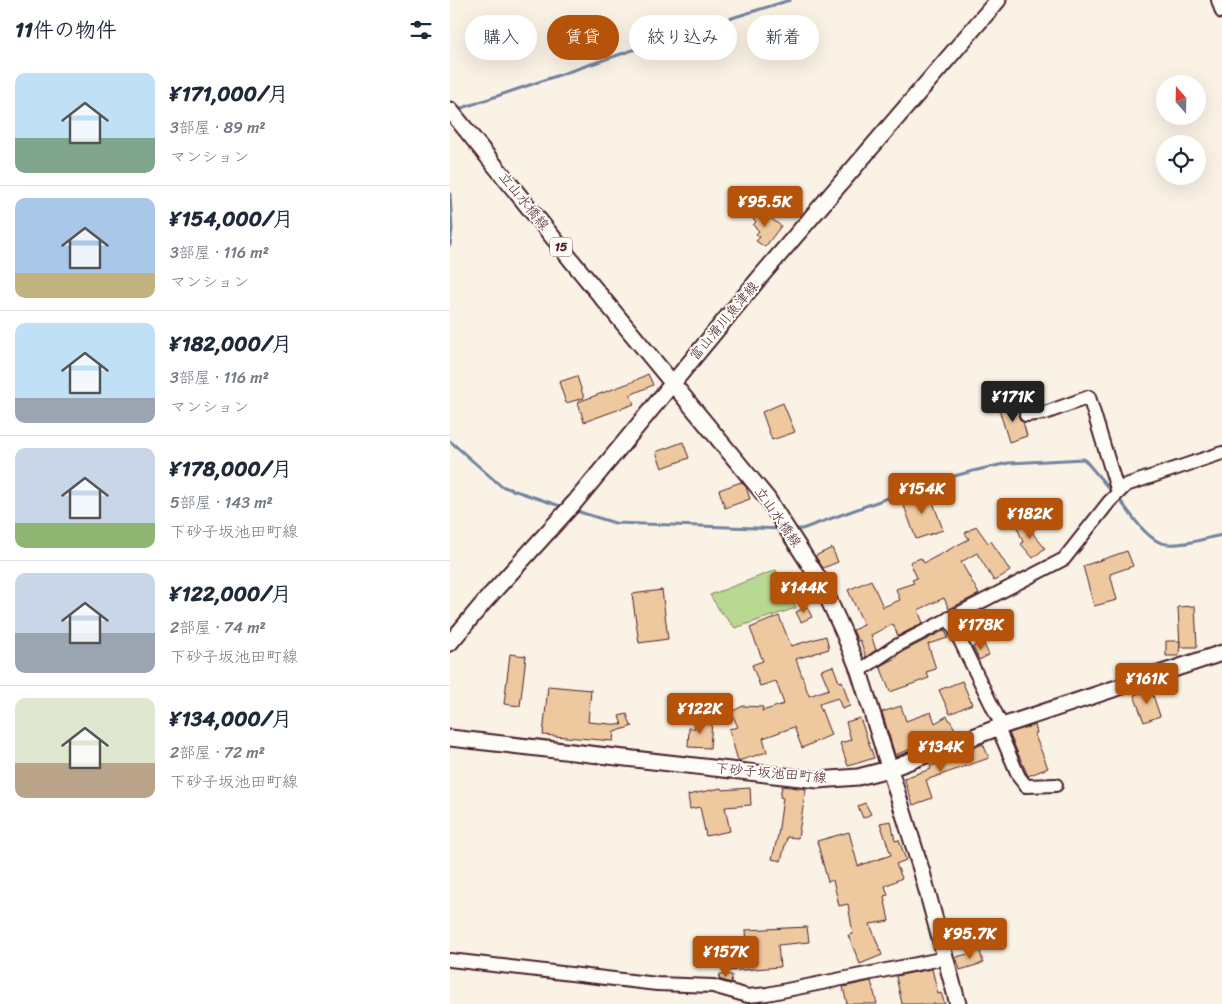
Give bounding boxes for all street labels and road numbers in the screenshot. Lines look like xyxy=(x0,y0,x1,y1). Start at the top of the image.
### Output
street label: 立山水橋線 xyxy=(492,166,556,236)
road number: 15 xyxy=(550,238,572,256)
street label: 富山滑川魚津線 xyxy=(683,275,765,367)
street label: 立山水橋線 xyxy=(748,481,808,553)
street label: 下砂子坂池田町線 xyxy=(714,756,828,790)

